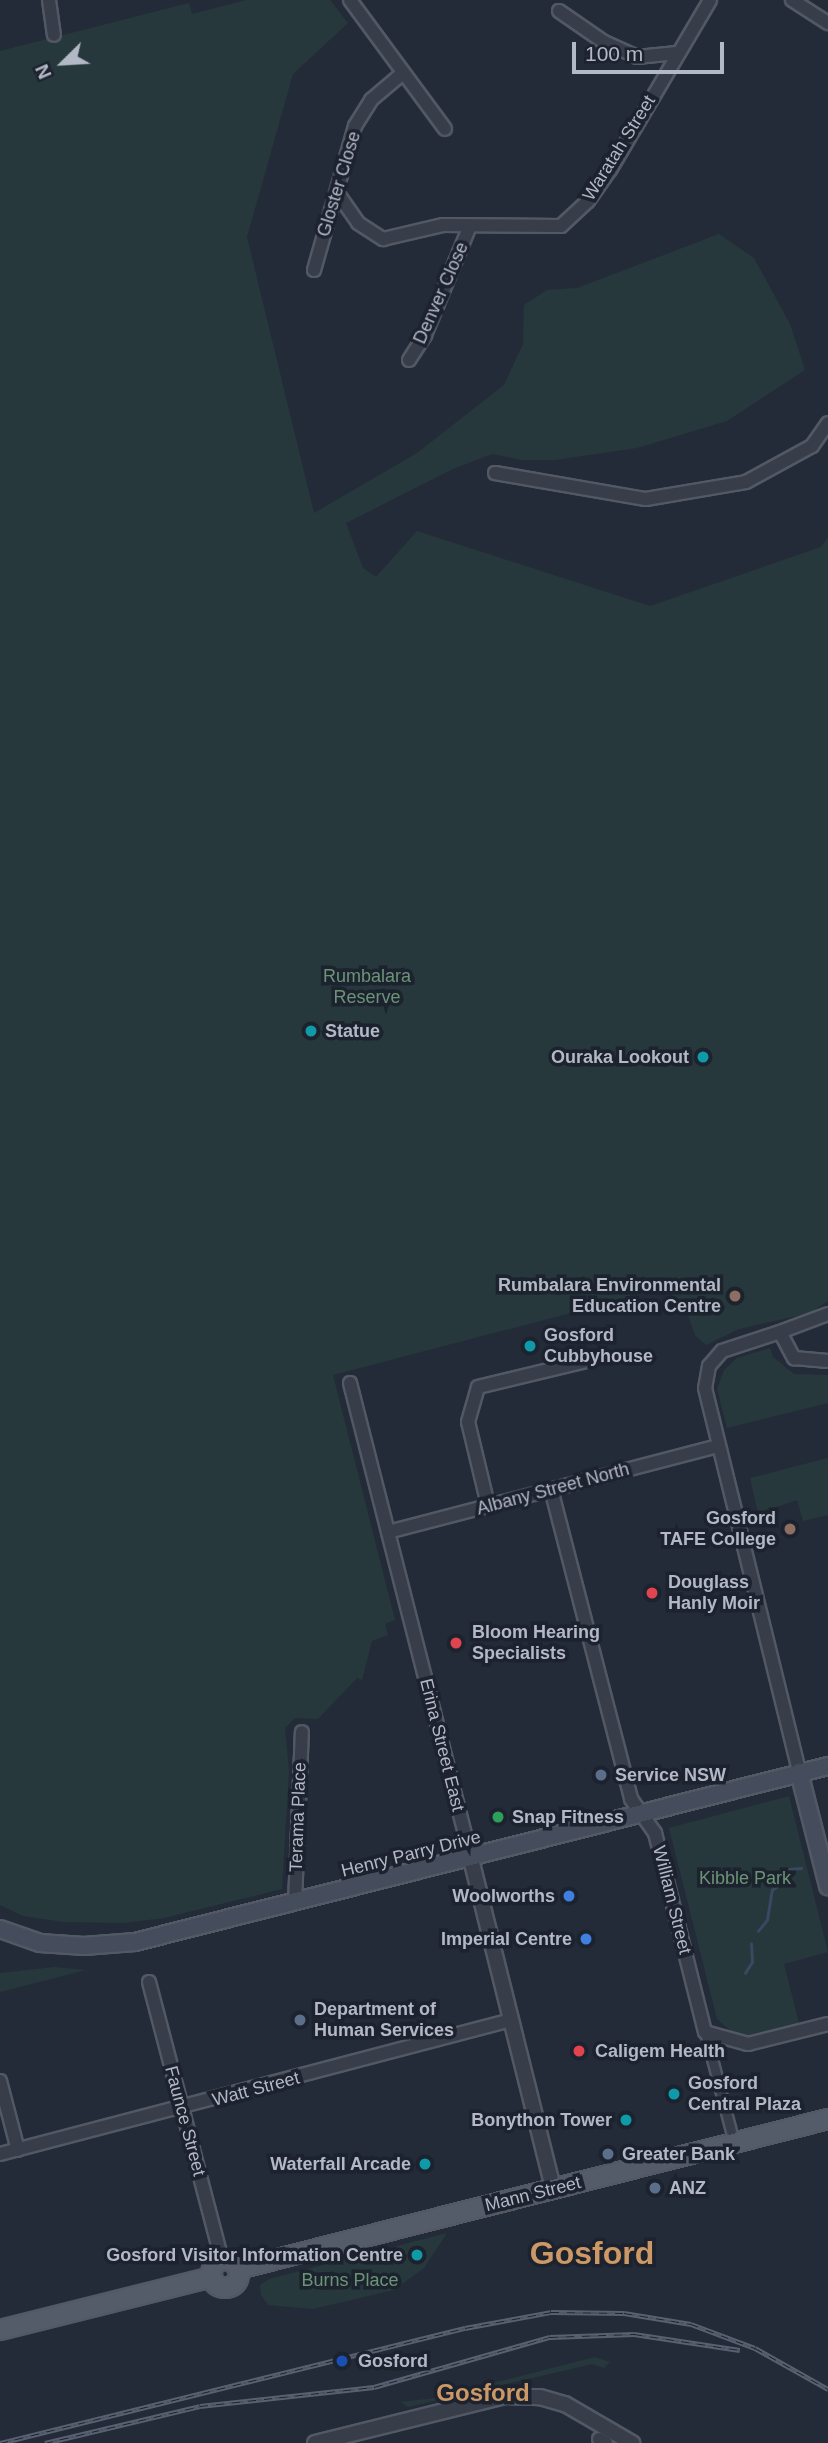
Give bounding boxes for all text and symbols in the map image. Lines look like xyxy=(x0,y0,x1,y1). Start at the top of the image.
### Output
north arrow xyxy=(28,28,98,98)
scale bar xyxy=(576,28,728,72)
text: 100 m xyxy=(585,42,643,65)
text: N xyxy=(31,61,56,82)
street label: Waratah Street xyxy=(578,91,660,205)
street label: Gloster Close xyxy=(313,129,365,239)
street label: Denver Close xyxy=(409,239,473,347)
park label: Rumbalara Reserve xyxy=(323,966,411,1009)
place label: Statue xyxy=(325,1020,380,1042)
marker: Statue xyxy=(303,1023,319,1039)
place label: Ouraka Lookout xyxy=(551,1046,689,1068)
marker: Ouraka Lookout xyxy=(695,1049,711,1065)
place label: Rumbalara Environmental Education Centre xyxy=(498,1275,721,1318)
marker: Rumbalara Environmental Education Centre xyxy=(727,1288,743,1304)
place label: Gosford Cubbyhouse xyxy=(544,1325,653,1368)
marker: Gosford Cubbyhouse xyxy=(522,1338,538,1354)
street label: Albany Street North xyxy=(474,1458,632,1520)
place label: Gosford TAFE College xyxy=(660,1508,776,1550)
marker: Gosford TAFE College xyxy=(782,1521,798,1537)
place label: Douglass Hanly Moir xyxy=(668,1572,760,1614)
marker: Douglass Hanly Moir xyxy=(642,1583,662,1603)
place label: Bloom Hearing Specialists xyxy=(472,1622,600,1664)
marker: Bloom Hearing Specialists xyxy=(446,1633,466,1653)
street label: Erina Street East xyxy=(415,1676,469,1814)
street label: Terama Place xyxy=(285,1762,311,1872)
place label: Service NSW xyxy=(615,1764,726,1786)
marker: Service NSW xyxy=(593,1767,609,1783)
place label: Snap Fitness xyxy=(512,1806,624,1828)
marker: Snap Fitness xyxy=(490,1809,506,1825)
street label: Henry Parry Drive xyxy=(339,1826,483,1882)
street label: William Street xyxy=(648,1844,696,1956)
park label: Kibble Park xyxy=(699,1867,791,1889)
place label: Woolworths xyxy=(452,1885,555,1907)
marker: Woolworths xyxy=(561,1888,577,1904)
place label: Imperial Centre xyxy=(441,1928,572,1950)
marker: Imperial Centre xyxy=(578,1931,594,1947)
place label: Department of Human Services xyxy=(314,1999,454,2042)
marker: Department of Human Services xyxy=(292,2012,308,2028)
place label: Caligem Health xyxy=(595,2040,725,2062)
marker: Caligem Health xyxy=(569,2041,589,2061)
street label: Faunce Street xyxy=(160,2064,210,2178)
street label: Watt Street xyxy=(210,2067,302,2111)
place label: Gosford Central Plaza xyxy=(688,2073,801,2116)
marker: Gosford Central Plaza xyxy=(666,2086,682,2102)
place label: Bonython Tower xyxy=(471,2109,612,2131)
marker: Bonython Tower xyxy=(618,2112,634,2128)
place label: Greater Bank xyxy=(622,2143,735,2165)
marker: Greater Bank xyxy=(600,2146,616,2162)
place label: Waterfall Arcade xyxy=(270,2153,411,2175)
marker: Waterfall Arcade xyxy=(417,2156,433,2172)
street label: Mann Street xyxy=(483,2172,583,2216)
place label: ANZ xyxy=(669,2177,706,2199)
marker: ANZ xyxy=(647,2180,663,2196)
district label: Gosford xyxy=(530,2234,654,2272)
place label: Gosford Visitor Information Centre xyxy=(106,2244,403,2266)
marker: Gosford Visitor Information Centre xyxy=(409,2247,425,2263)
park label: Burns Place xyxy=(301,2269,399,2291)
place label: Gosford xyxy=(358,2350,428,2372)
marker: Gosford xyxy=(332,2351,352,2371)
district label: Gosford xyxy=(436,2379,530,2407)

